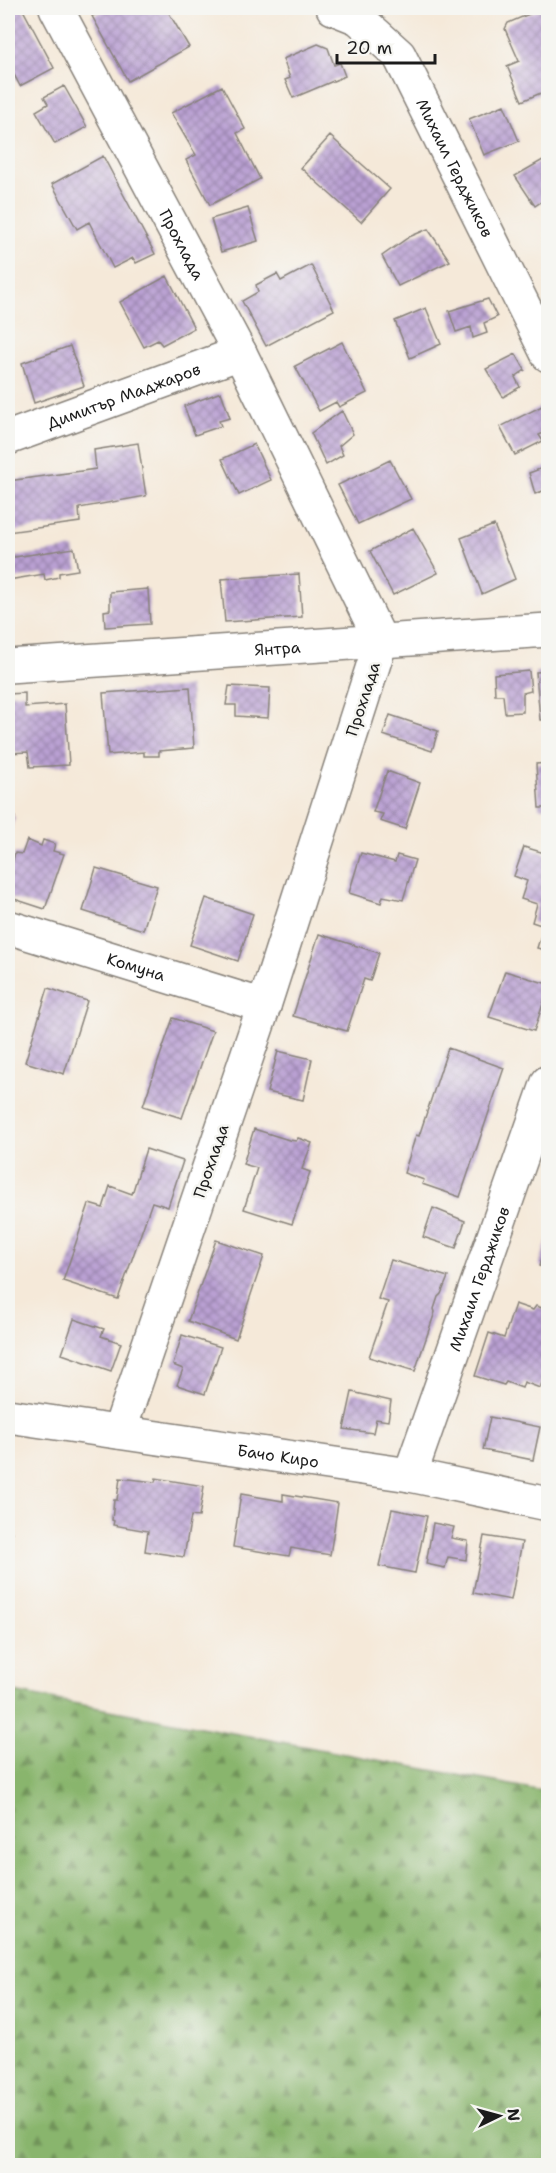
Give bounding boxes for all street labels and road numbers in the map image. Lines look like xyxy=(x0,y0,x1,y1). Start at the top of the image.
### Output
street label: Михаил Герджиков xyxy=(412,95,498,240)
street label: Прохлада xyxy=(155,206,209,283)
street label: Димитър Маджаров xyxy=(44,358,203,433)
street label: Янтра xyxy=(254,636,301,660)
street label: Прохлада xyxy=(341,659,385,739)
street label: Комуна xyxy=(104,948,168,985)
street label: Прохлада xyxy=(189,1121,233,1201)
street label: Михаил Герджиков xyxy=(444,1204,514,1354)
street label: Бачо Киро xyxy=(236,1439,320,1472)

